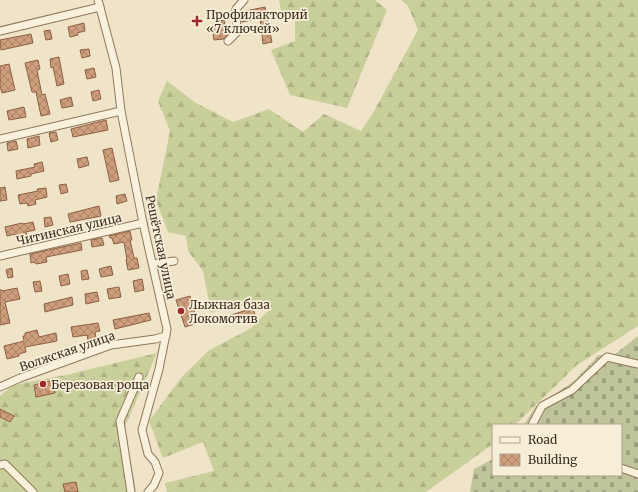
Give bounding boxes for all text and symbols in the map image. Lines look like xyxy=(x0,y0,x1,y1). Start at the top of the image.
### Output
place label: Профилакторий «7 ключей» xyxy=(206,7,308,36)
marker: Профилакторий «7 ключей» xyxy=(191,15,203,27)
street label: Решётская улица xyxy=(143,194,179,301)
street label: Читинская улица xyxy=(15,210,123,248)
place label: Лыжная база Локомотив xyxy=(189,297,270,326)
marker: Лыжная база Локомотив xyxy=(176,306,186,316)
street label: Волжская улица xyxy=(17,327,117,374)
place label: Березовая роща xyxy=(51,377,150,392)
marker: Березовая роща xyxy=(38,379,48,389)
legend xyxy=(492,424,622,476)
text: Road xyxy=(528,432,557,447)
text: Building xyxy=(528,452,578,467)

